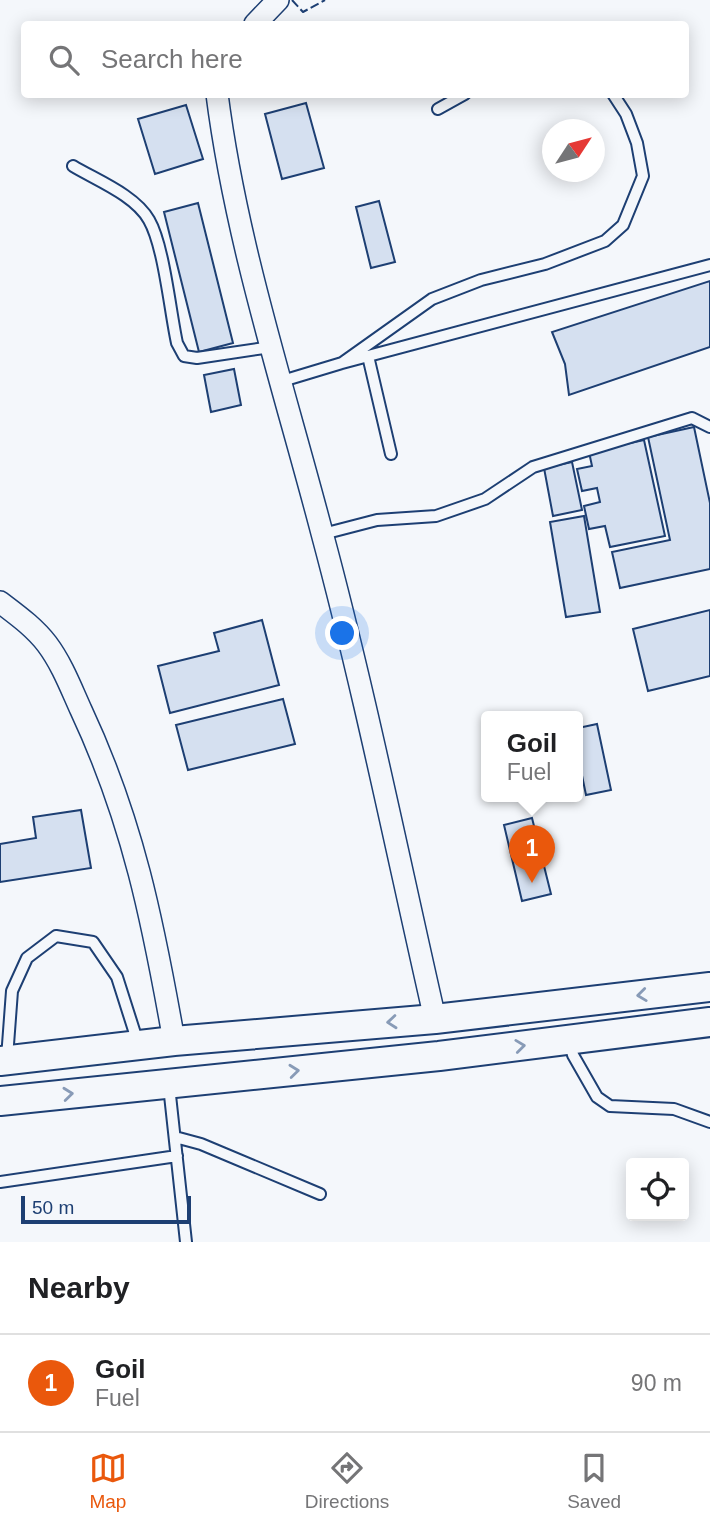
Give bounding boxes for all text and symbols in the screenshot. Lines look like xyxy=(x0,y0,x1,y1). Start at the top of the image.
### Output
search box xyxy=(21,21,689,98)
icon: search xyxy=(45,41,83,79)
text: Search here xyxy=(101,44,243,74)
north arrow xyxy=(542,119,605,182)
your location xyxy=(325,616,359,650)
popup xyxy=(481,711,583,802)
text: Goil xyxy=(507,728,557,758)
text: Fuel xyxy=(507,759,551,785)
pin: 1 xyxy=(509,825,555,883)
one-way arrow xyxy=(636,987,648,1002)
one-way arrow xyxy=(386,1014,397,1029)
one-way arrow xyxy=(514,1038,526,1053)
one-way arrow xyxy=(289,1064,300,1079)
one-way arrow xyxy=(63,1087,74,1102)
map controls xyxy=(626,1158,689,1221)
button: locate xyxy=(626,1158,689,1221)
scale bar xyxy=(21,1193,191,1225)
text: 50 m xyxy=(32,1197,74,1218)
text: Nearby xyxy=(28,1271,130,1304)
text: Goil xyxy=(95,1354,146,1384)
text: 1 xyxy=(45,1370,57,1396)
text: 90 m xyxy=(631,1370,682,1396)
text: Fuel xyxy=(95,1385,140,1411)
tab: Map xyxy=(89,1449,127,1513)
tab: Directions xyxy=(305,1449,389,1513)
tab: Saved xyxy=(567,1449,621,1513)

